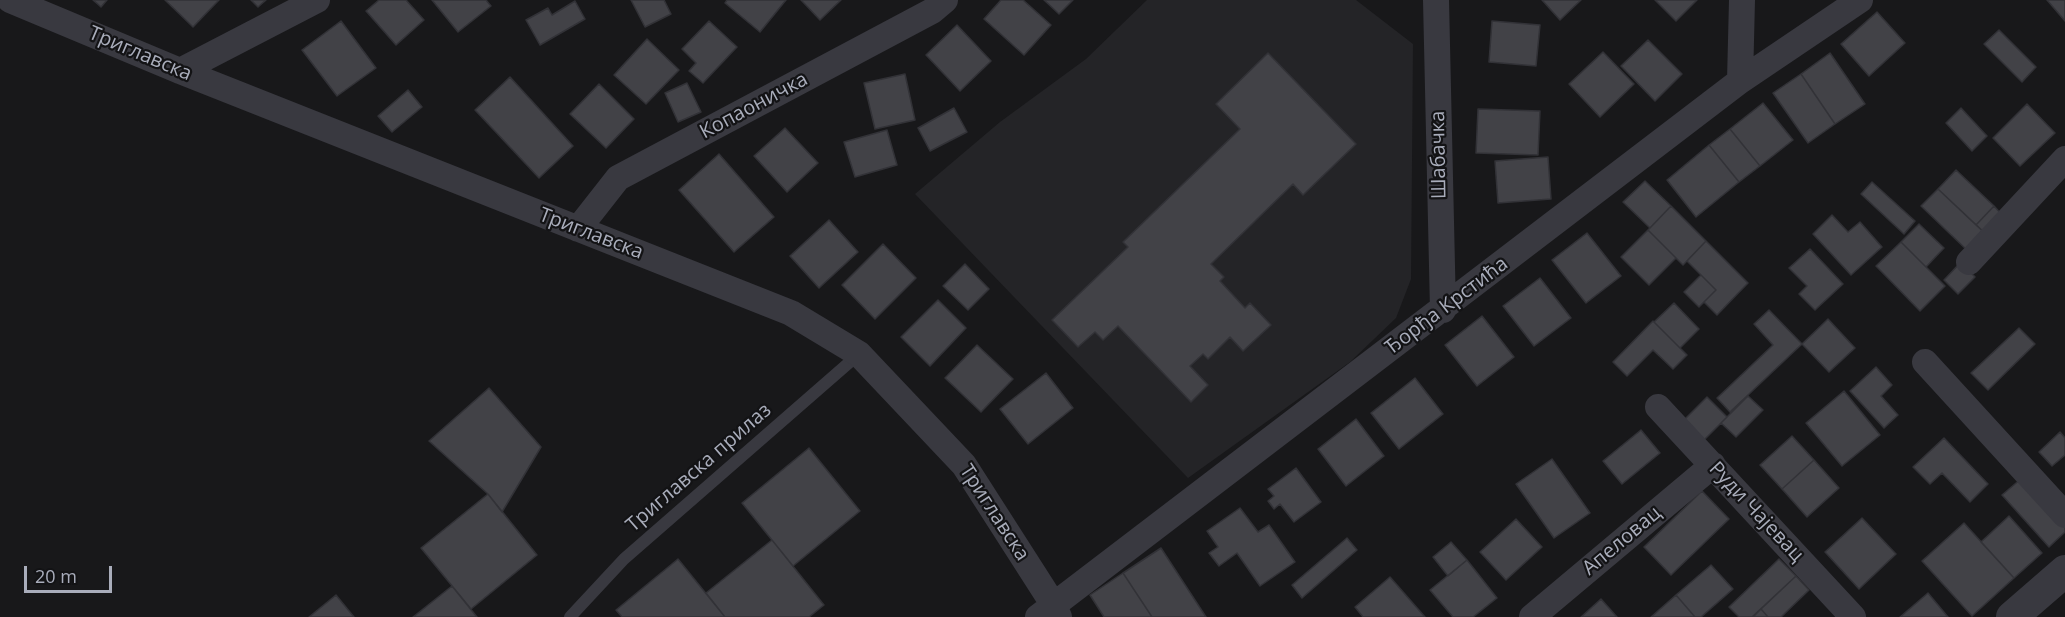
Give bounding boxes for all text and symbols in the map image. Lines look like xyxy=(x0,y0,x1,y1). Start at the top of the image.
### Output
street label: Триглавска xyxy=(85,22,195,86)
street label: Копаоничка xyxy=(696,68,812,144)
street label: Шабачка xyxy=(1426,111,1452,199)
street label: Триглавска xyxy=(536,203,646,265)
street label: Ђорђа Крстића xyxy=(1381,252,1513,360)
street label: Триглавска прилаз xyxy=(622,398,776,538)
street label: Руди Чајевац xyxy=(1704,457,1808,567)
street label: Триглавска xyxy=(954,460,1034,566)
street label: Апеловац xyxy=(1578,501,1666,581)
scale bar xyxy=(27,554,116,592)
text: 20 m xyxy=(35,564,77,588)

